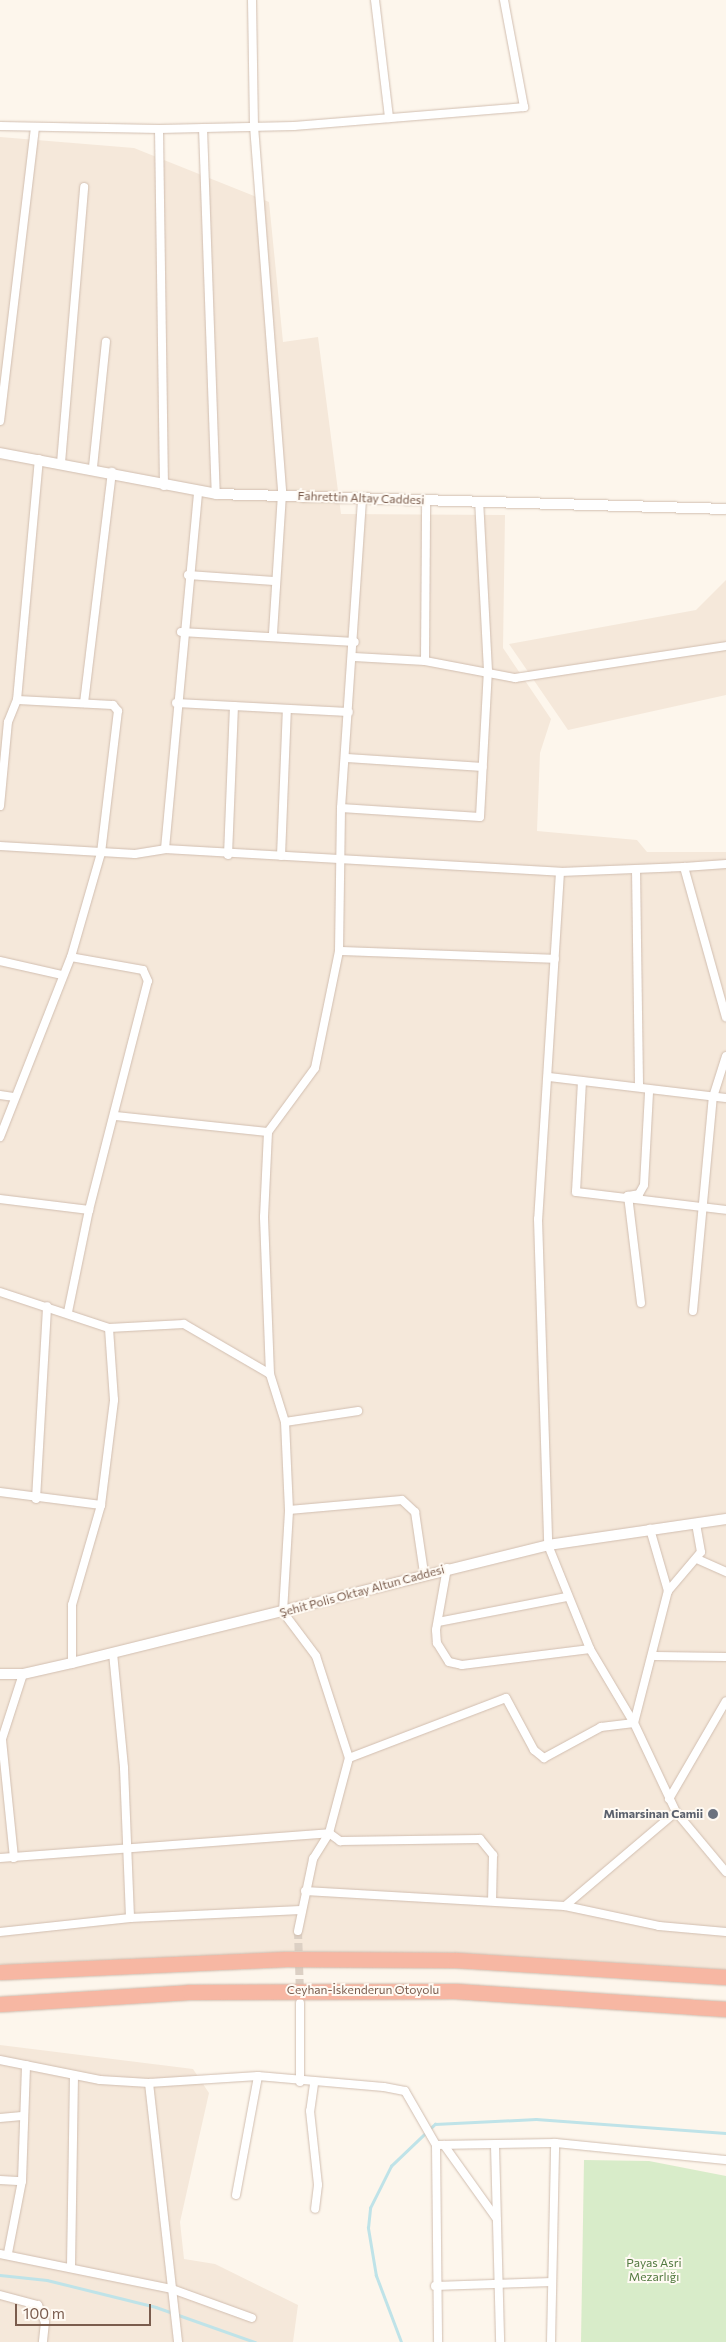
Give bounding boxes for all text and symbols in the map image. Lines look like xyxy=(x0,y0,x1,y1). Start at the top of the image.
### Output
street label: Fahrettin Altay Caddesi xyxy=(297,489,425,507)
street label: Şehit Polis Oktay Altun Caddesi xyxy=(278,1562,446,1620)
place label: Mimarsinan Camii xyxy=(603,1807,703,1821)
marker: Mimarsinan Camii xyxy=(707,1808,719,1820)
street label: Ceyhan-İskenderun Otoyolu xyxy=(287,1983,439,1997)
park label: Payas Asri Mezarlığı xyxy=(626,2256,682,2284)
scale bar xyxy=(18,2294,154,2326)
text: 100 m xyxy=(23,2304,65,2322)

